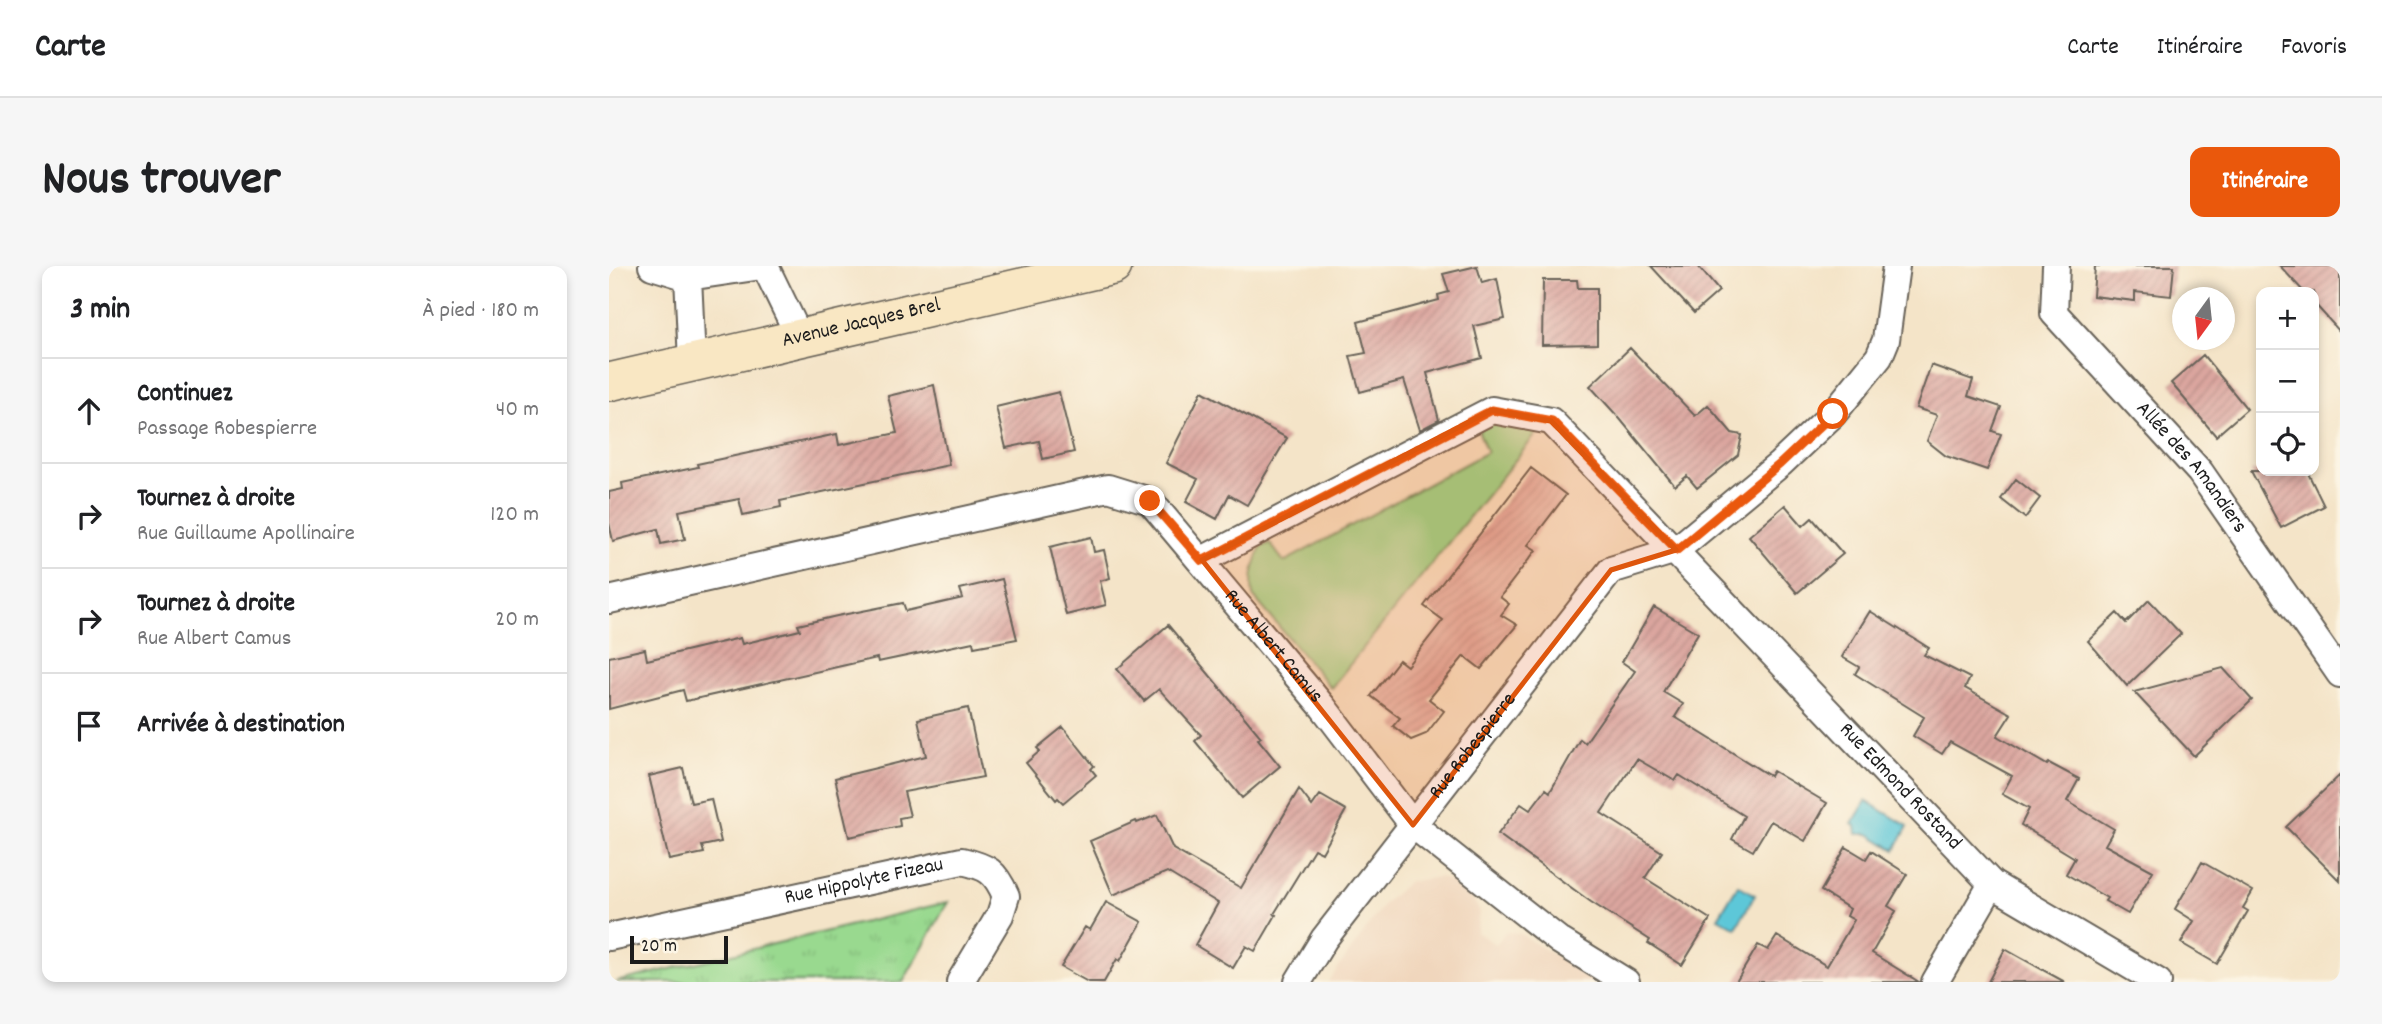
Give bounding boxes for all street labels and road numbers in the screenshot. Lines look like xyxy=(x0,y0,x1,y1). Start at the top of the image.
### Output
street label: Avenue Jacques Brel xyxy=(779,291,944,357)
street label: Allée des Amandiers xyxy=(2128,395,2254,540)
street label: Rue Albert Camus xyxy=(1216,583,1329,711)
street label: Rue Robespierre xyxy=(1423,687,1525,806)
street label: Rue Edmond Rostand xyxy=(1831,716,1968,858)
street label: Rue Hippolyte Fizeau xyxy=(782,850,946,914)

